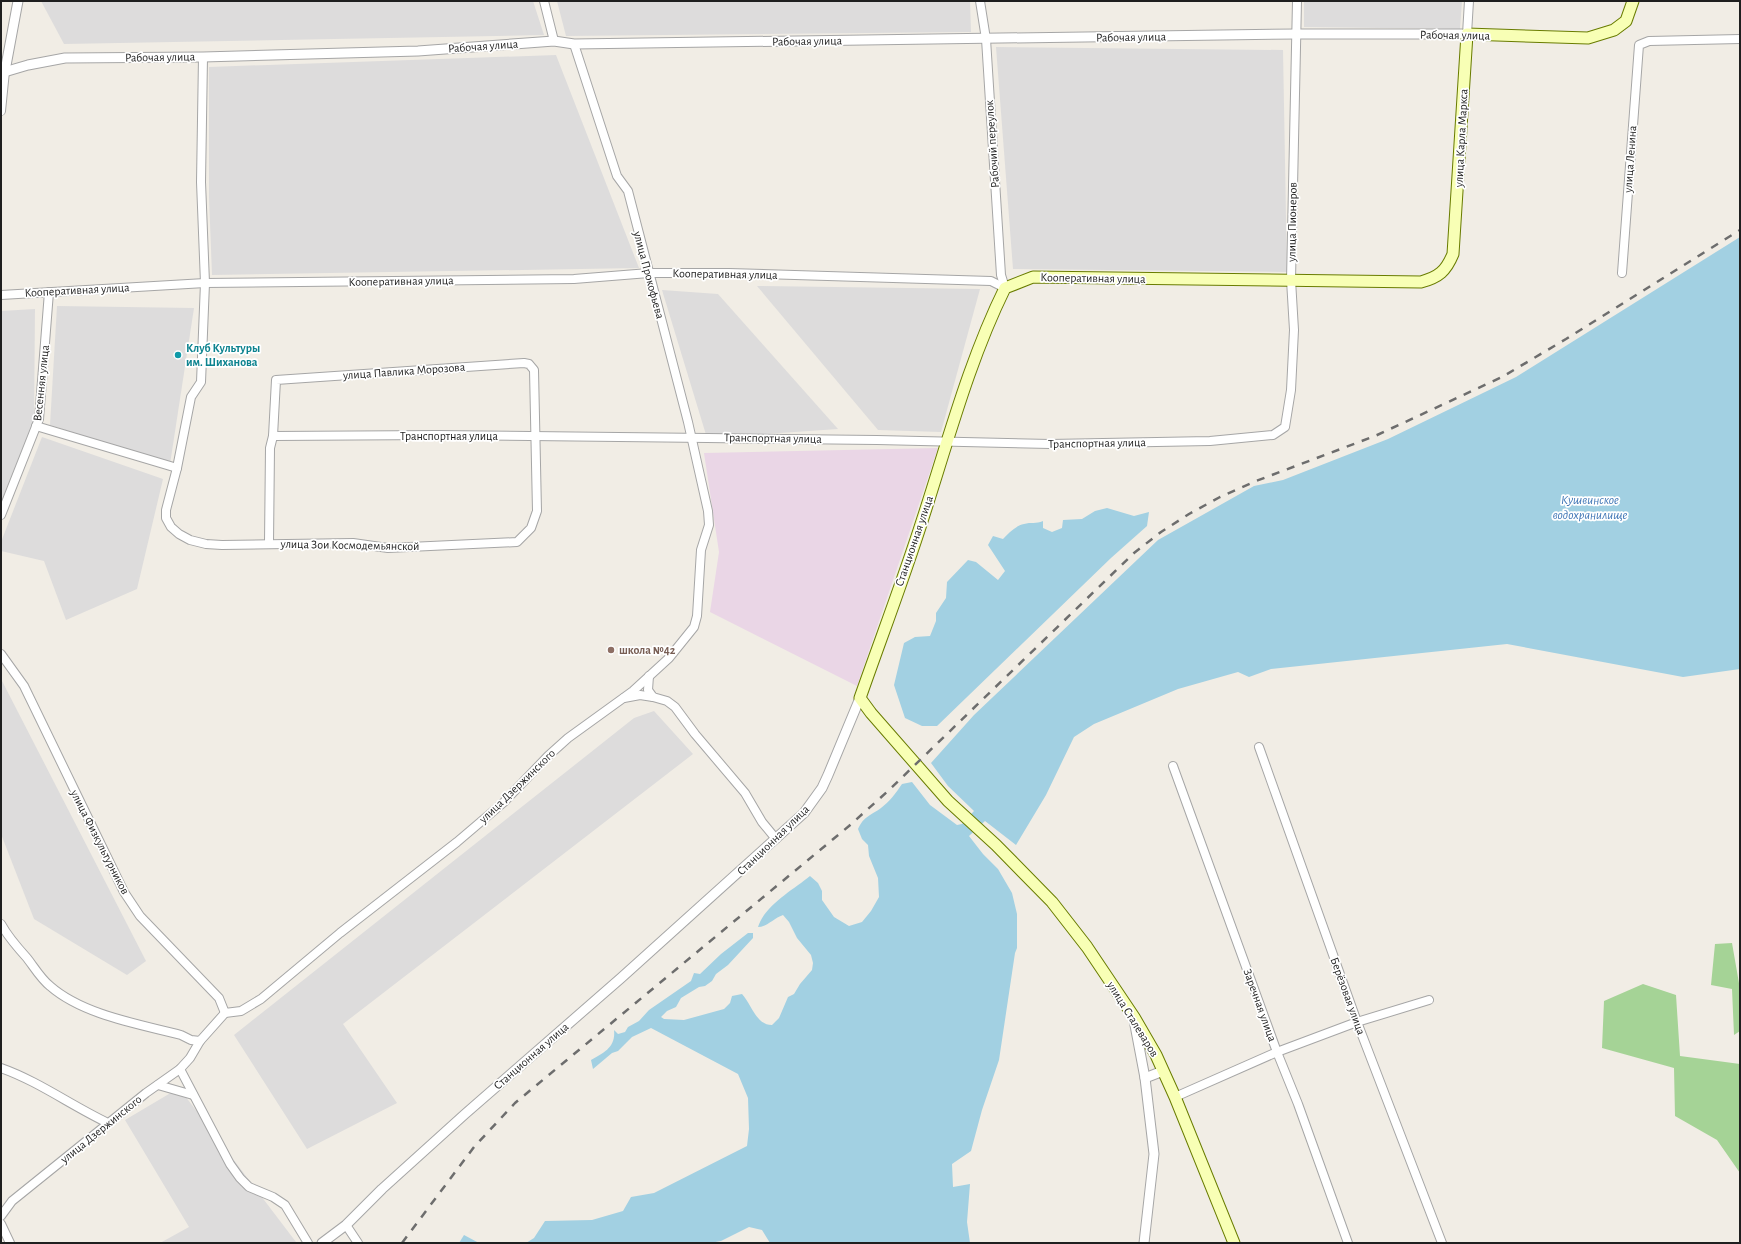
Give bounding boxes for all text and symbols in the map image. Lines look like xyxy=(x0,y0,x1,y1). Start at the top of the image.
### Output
street label: Рабочая улица xyxy=(1420,28,1491,43)
street label: Рабочая улица xyxy=(1096,30,1167,45)
street label: Рабочая улица xyxy=(772,34,843,49)
street label: Рабочая улица xyxy=(448,38,519,55)
street label: Рабочая улица xyxy=(125,50,196,65)
street label: улица Карла Маркса xyxy=(1452,88,1471,189)
street label: Рабочий переулок xyxy=(983,99,1002,188)
street label: улица Ленина xyxy=(1622,124,1639,194)
street label: улица Пионеров xyxy=(1285,182,1300,263)
street label: улица Прокофьева xyxy=(630,229,667,321)
street label: Кооперативная улица xyxy=(672,267,778,282)
street label: Кооперативная улица xyxy=(1040,271,1146,286)
street label: Кооперативная улица xyxy=(348,274,454,289)
street label: Кооперативная улица xyxy=(24,281,130,300)
place label: Клуб Культуры им. Шиханова xyxy=(186,342,260,368)
street label: Весенняя улица xyxy=(31,344,52,422)
marker: Клуб Культуры им. Шиханова xyxy=(173,350,183,360)
street label: улица Павлика Морозова xyxy=(341,361,466,382)
street label: Транспортная улица xyxy=(400,430,498,443)
street label: Транспортная улица xyxy=(724,431,822,446)
street label: Транспортная улица xyxy=(1048,436,1147,451)
street label: Станционная улица xyxy=(893,494,936,588)
water label: Кушвинское водохранилище xyxy=(1553,494,1628,522)
street label: улица Зои Космодемьянской xyxy=(279,538,420,553)
place label: школа №42 xyxy=(619,644,676,656)
marker: школа №42 xyxy=(606,645,616,655)
street label: улица Дзержинского xyxy=(476,747,558,827)
street label: улица Физкультурников xyxy=(67,787,132,897)
street label: Станционная улица xyxy=(735,802,812,878)
street label: Берёзовая улица xyxy=(1327,956,1368,1037)
street label: Заречная улица xyxy=(1240,967,1279,1044)
street label: улица Сталеваров xyxy=(1104,978,1161,1060)
street label: Станционная улица xyxy=(491,1020,572,1092)
street label: улица Дзержинского xyxy=(57,1093,145,1167)

